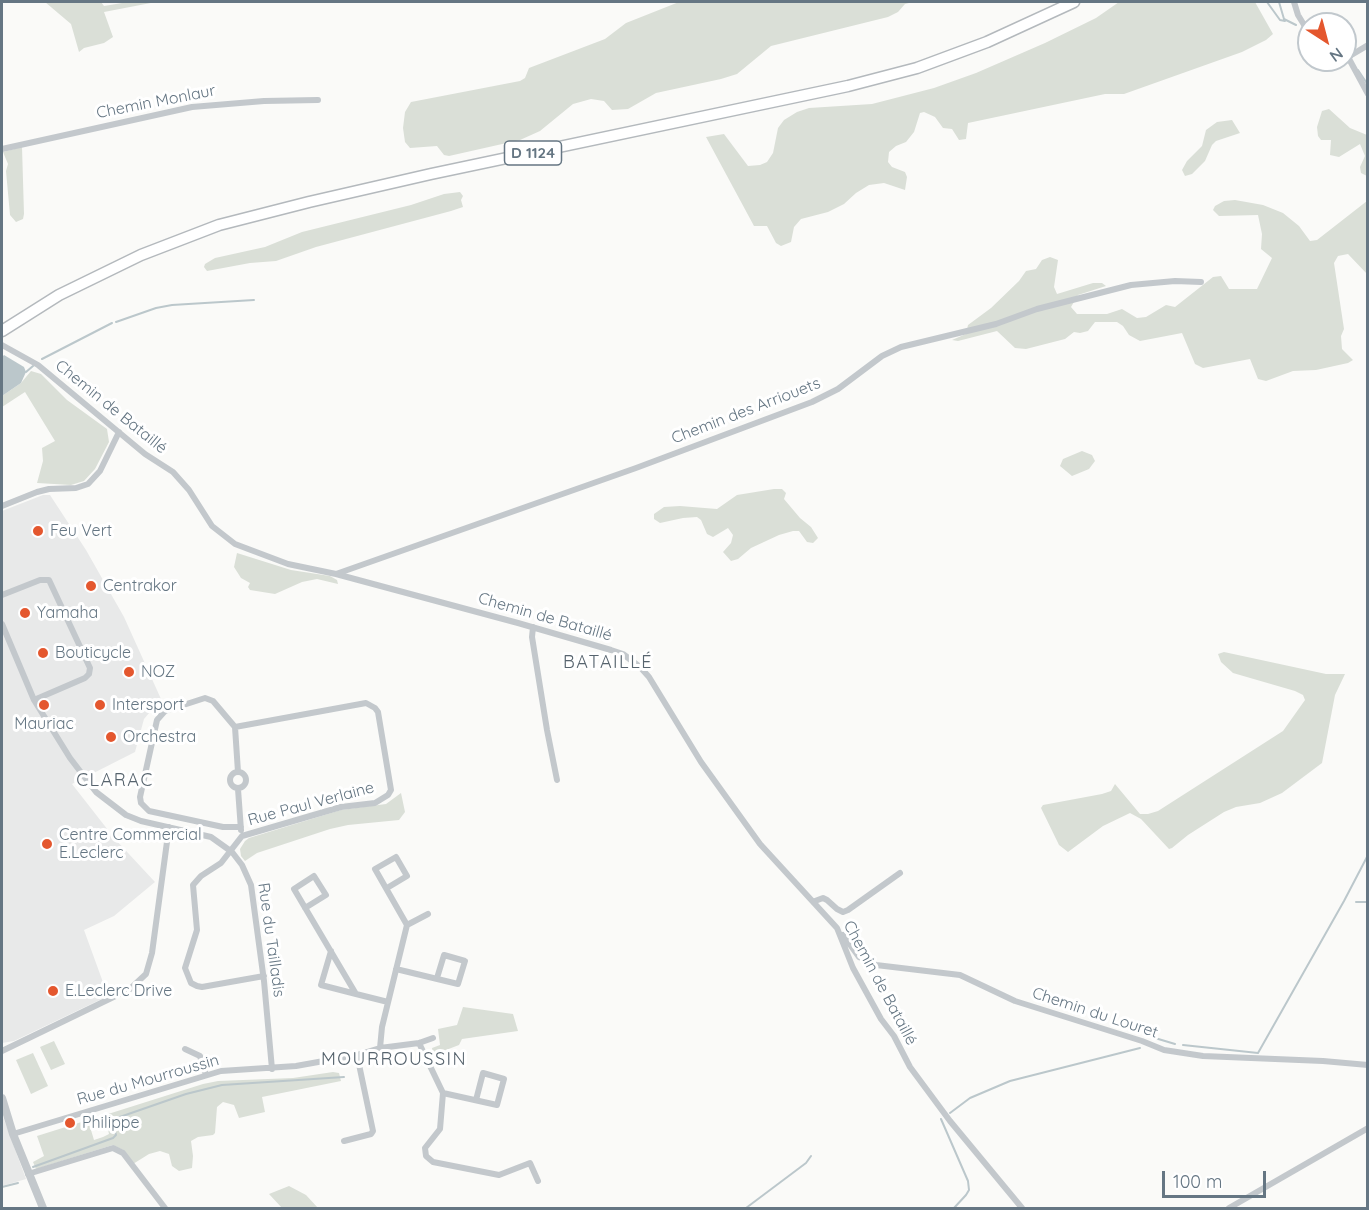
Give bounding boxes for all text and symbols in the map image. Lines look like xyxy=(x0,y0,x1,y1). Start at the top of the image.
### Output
north arrow xyxy=(1297,12,1357,72)
text: N xyxy=(1326,43,1347,66)
street label: Chemin Monlaur xyxy=(95,81,217,123)
road number: D 1124 xyxy=(504,141,562,165)
street label: Chemin de Bataillé xyxy=(51,356,171,458)
street label: Chemin des Arriouets xyxy=(669,374,823,448)
place label: Feu Vert xyxy=(50,521,112,541)
marker: Feu Vert xyxy=(31,524,45,538)
place label: Centrakor xyxy=(103,576,177,596)
marker: Centrakor xyxy=(84,579,98,593)
street label: Chemin de Bataillé xyxy=(476,589,614,645)
place label: Yamaha xyxy=(37,603,98,623)
marker: Yamaha xyxy=(18,606,32,620)
place label: Bouticycle xyxy=(55,643,131,663)
marker: Bouticycle xyxy=(36,646,50,660)
district label: BATAILLÉ xyxy=(563,652,653,674)
place label: NOZ xyxy=(141,662,175,682)
marker: NOZ xyxy=(122,665,136,679)
place label: Intersport xyxy=(112,695,184,715)
marker: Mauriac xyxy=(37,698,51,712)
marker: Intersport xyxy=(93,698,107,712)
place label: Mauriac xyxy=(14,714,74,734)
place label: Orchestra xyxy=(123,727,196,747)
marker: Orchestra xyxy=(104,730,118,744)
district label: CLARAC xyxy=(76,770,154,792)
street label: Rue Paul Verlaine xyxy=(246,778,376,830)
place label: Centre Commercial E.Leclerc xyxy=(59,825,202,863)
marker: Centre Commercial E.Leclerc xyxy=(40,837,54,851)
street label: Rue du Tailladis xyxy=(253,882,289,998)
street label: Chemin de Bataillé xyxy=(839,917,921,1049)
place label: E.Leclerc Drive xyxy=(65,981,172,1001)
marker: E.Leclerc Drive xyxy=(46,984,60,998)
street label: Chemin du Louret xyxy=(1030,984,1160,1042)
district label: MOURROUSSIN xyxy=(321,1049,467,1071)
street label: Rue du Mourroussin xyxy=(75,1051,221,1109)
place label: Philippe xyxy=(82,1113,140,1133)
marker: Philippe xyxy=(63,1116,77,1130)
scale bar xyxy=(1165,1159,1268,1197)
text: 100 m xyxy=(1173,1170,1222,1193)

